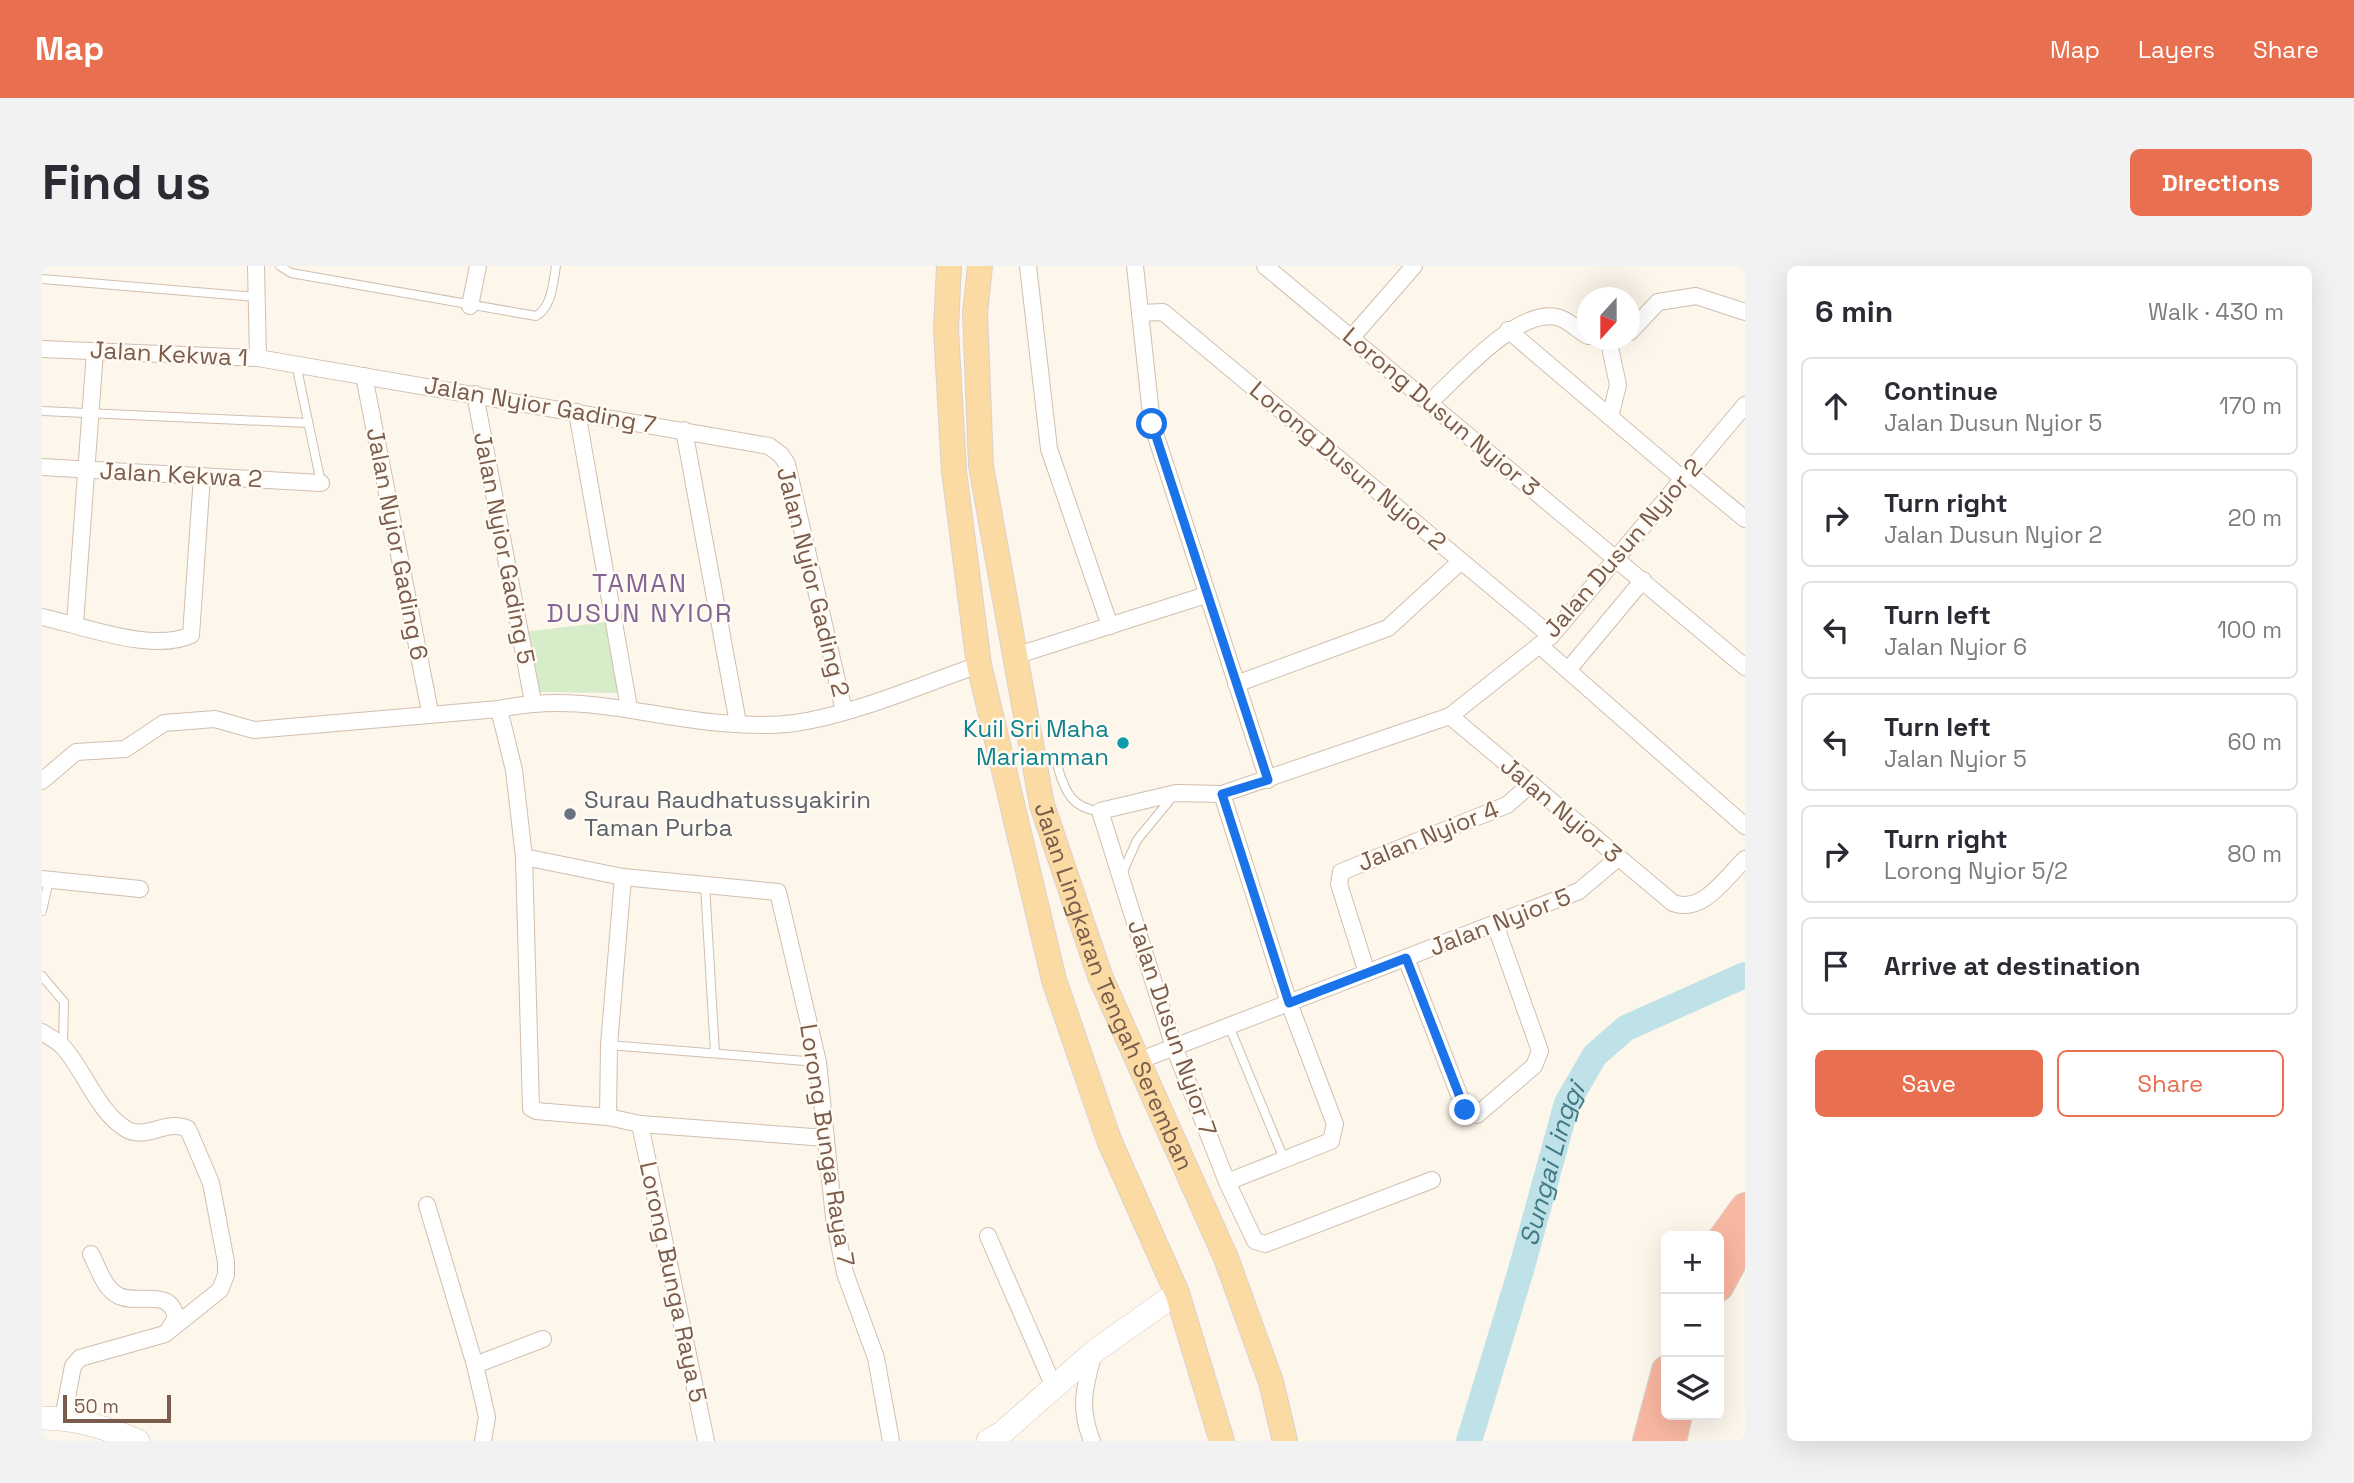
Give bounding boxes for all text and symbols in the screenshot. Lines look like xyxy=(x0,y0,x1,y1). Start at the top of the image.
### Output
text: Map xyxy=(35,28,104,70)
text: Map xyxy=(2050,34,2100,65)
text: Layers xyxy=(2138,34,2215,65)
text: Share xyxy=(2253,34,2319,65)
button: Directions xyxy=(2130,149,2312,216)
text: Find us xyxy=(42,151,211,213)
north arrow xyxy=(1577,287,1640,350)
text: 6 min xyxy=(1815,292,1893,331)
text: Walk · 430 m xyxy=(2148,297,2284,327)
street label: Lorong Dusun Nyior 3 xyxy=(1337,320,1546,503)
street label: Jalan Kekwa 1 xyxy=(89,334,249,373)
street label: Jalan Nyior Gading 7 xyxy=(422,369,659,440)
street label: Lorong Dusun Nyior 2 xyxy=(1244,374,1453,557)
text: Continue xyxy=(1884,374,1998,408)
icon: ahead xyxy=(1817,387,1855,425)
text: 170 m xyxy=(2219,391,2282,421)
route start xyxy=(1136,408,1167,439)
text: Jalan Dusun Nyior 5 xyxy=(1884,408,2102,438)
street label: Jalan Nyior Gading 6 xyxy=(360,425,435,663)
street label: Jalan Nyior Gading 5 xyxy=(467,429,542,667)
street label: Jalan Dusun Nyior 2 xyxy=(1536,452,1709,644)
street label: Jalan Kekwa 2 xyxy=(99,455,263,494)
street label: Jalan Nyior Gading 2 xyxy=(770,464,857,700)
text: Turn right xyxy=(1884,486,2008,520)
icon: right xyxy=(1817,499,1855,537)
text: 20 m xyxy=(2228,503,2282,533)
text: Jalan Dusun Nyior 2 xyxy=(1884,520,2102,550)
district label: TAMAN DUSUN NYIOR xyxy=(546,566,734,630)
text: Turn left xyxy=(1884,598,1991,632)
icon: left xyxy=(1817,611,1855,649)
text: 100 m xyxy=(2217,615,2282,645)
text: Jalan Nyior 6 xyxy=(1884,632,2027,662)
text: Turn left xyxy=(1884,710,1991,744)
place label: Kuil Sri Maha Mariamman xyxy=(963,713,1109,772)
icon: left xyxy=(1817,723,1855,761)
text: 60 m xyxy=(2227,727,2282,757)
marker: Kuil Sri Maha Mariamman xyxy=(1115,735,1131,751)
text: Jalan Nyior 5 xyxy=(1884,744,2027,774)
street label: Jalan Nyior 3 xyxy=(1494,750,1628,869)
place label: Surau Raudhatussyakirin Taman Purba xyxy=(584,784,871,843)
street label: Jalan Nyior 4 xyxy=(1353,793,1503,878)
street label: Jalan Lingkaran Tengah Seremban xyxy=(1027,798,1201,1175)
marker: Surau Raudhatussyakirin Taman Purba xyxy=(562,806,578,822)
text: Turn right xyxy=(1884,822,2008,856)
icon: right xyxy=(1817,835,1855,873)
text: 80 m xyxy=(2227,839,2282,869)
text: Lorong Nyior 5/2 xyxy=(1884,856,2068,886)
street label: Jalan Nyior 5 xyxy=(1425,880,1575,963)
street label: Jalan Dusun Nyior 7 xyxy=(1121,916,1224,1140)
icon: arrive xyxy=(1817,947,1855,985)
text: Arrive at destination xyxy=(1884,949,2141,983)
street label: Lorong Bunga Raya 7 xyxy=(793,1021,862,1268)
button: Save xyxy=(1815,1050,2043,1117)
button: Share xyxy=(2057,1050,2284,1117)
water label: Sungai Linggi xyxy=(1511,1074,1594,1250)
route end xyxy=(1449,1094,1480,1125)
street label: Lorong Bunga Raya 5 xyxy=(633,1158,714,1405)
map controls xyxy=(1661,1231,1724,1420)
button: + xyxy=(1661,1231,1724,1294)
button: − xyxy=(1661,1294,1724,1357)
button: layers xyxy=(1661,1357,1724,1420)
scale bar xyxy=(63,1392,172,1424)
text: 50 m xyxy=(74,1394,119,1419)

